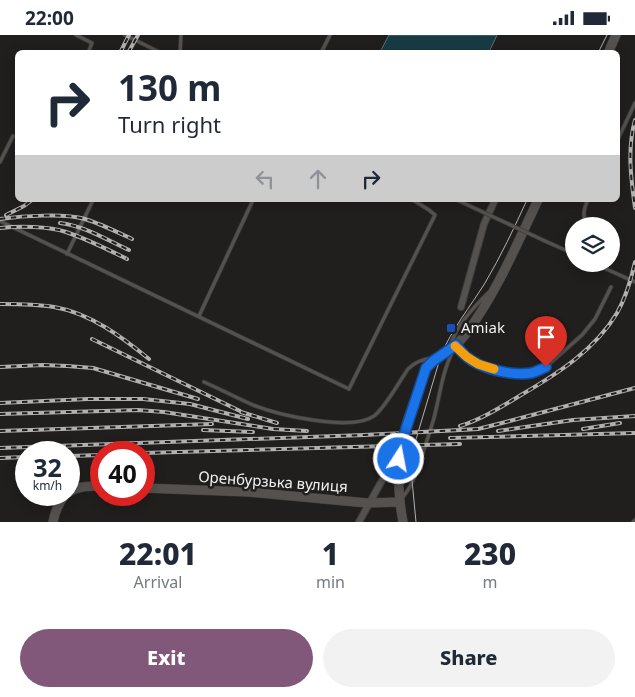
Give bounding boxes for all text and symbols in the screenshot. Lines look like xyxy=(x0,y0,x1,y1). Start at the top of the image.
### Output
text: 22:00 xyxy=(25,5,74,31)
text: 130 m xyxy=(118,64,221,111)
icon: right xyxy=(35,70,100,135)
text: Turn right xyxy=(118,109,221,139)
icon: left xyxy=(251,165,279,193)
icon: ahead xyxy=(304,165,332,193)
icon: right xyxy=(357,165,385,193)
map controls xyxy=(565,217,620,272)
button: layers xyxy=(565,217,620,272)
pin xyxy=(525,316,567,367)
place label: Amiak xyxy=(461,317,505,337)
marker: Amiak xyxy=(445,322,457,334)
icon: arrive xyxy=(532,323,560,351)
position arrow xyxy=(372,432,424,484)
speed limit sign: 40 xyxy=(90,441,155,506)
text: 32 xyxy=(33,450,62,484)
street label: Оренбурзька вулиця xyxy=(198,466,348,496)
text: km/h xyxy=(33,477,62,494)
text: 22:01 xyxy=(119,533,197,574)
text: 1 xyxy=(322,533,339,574)
text: 230 xyxy=(464,533,516,574)
text: Arrival xyxy=(134,571,182,593)
text: min xyxy=(316,571,345,593)
text: m xyxy=(482,571,497,593)
button: Exit xyxy=(20,629,313,687)
button: Share xyxy=(323,629,615,687)

